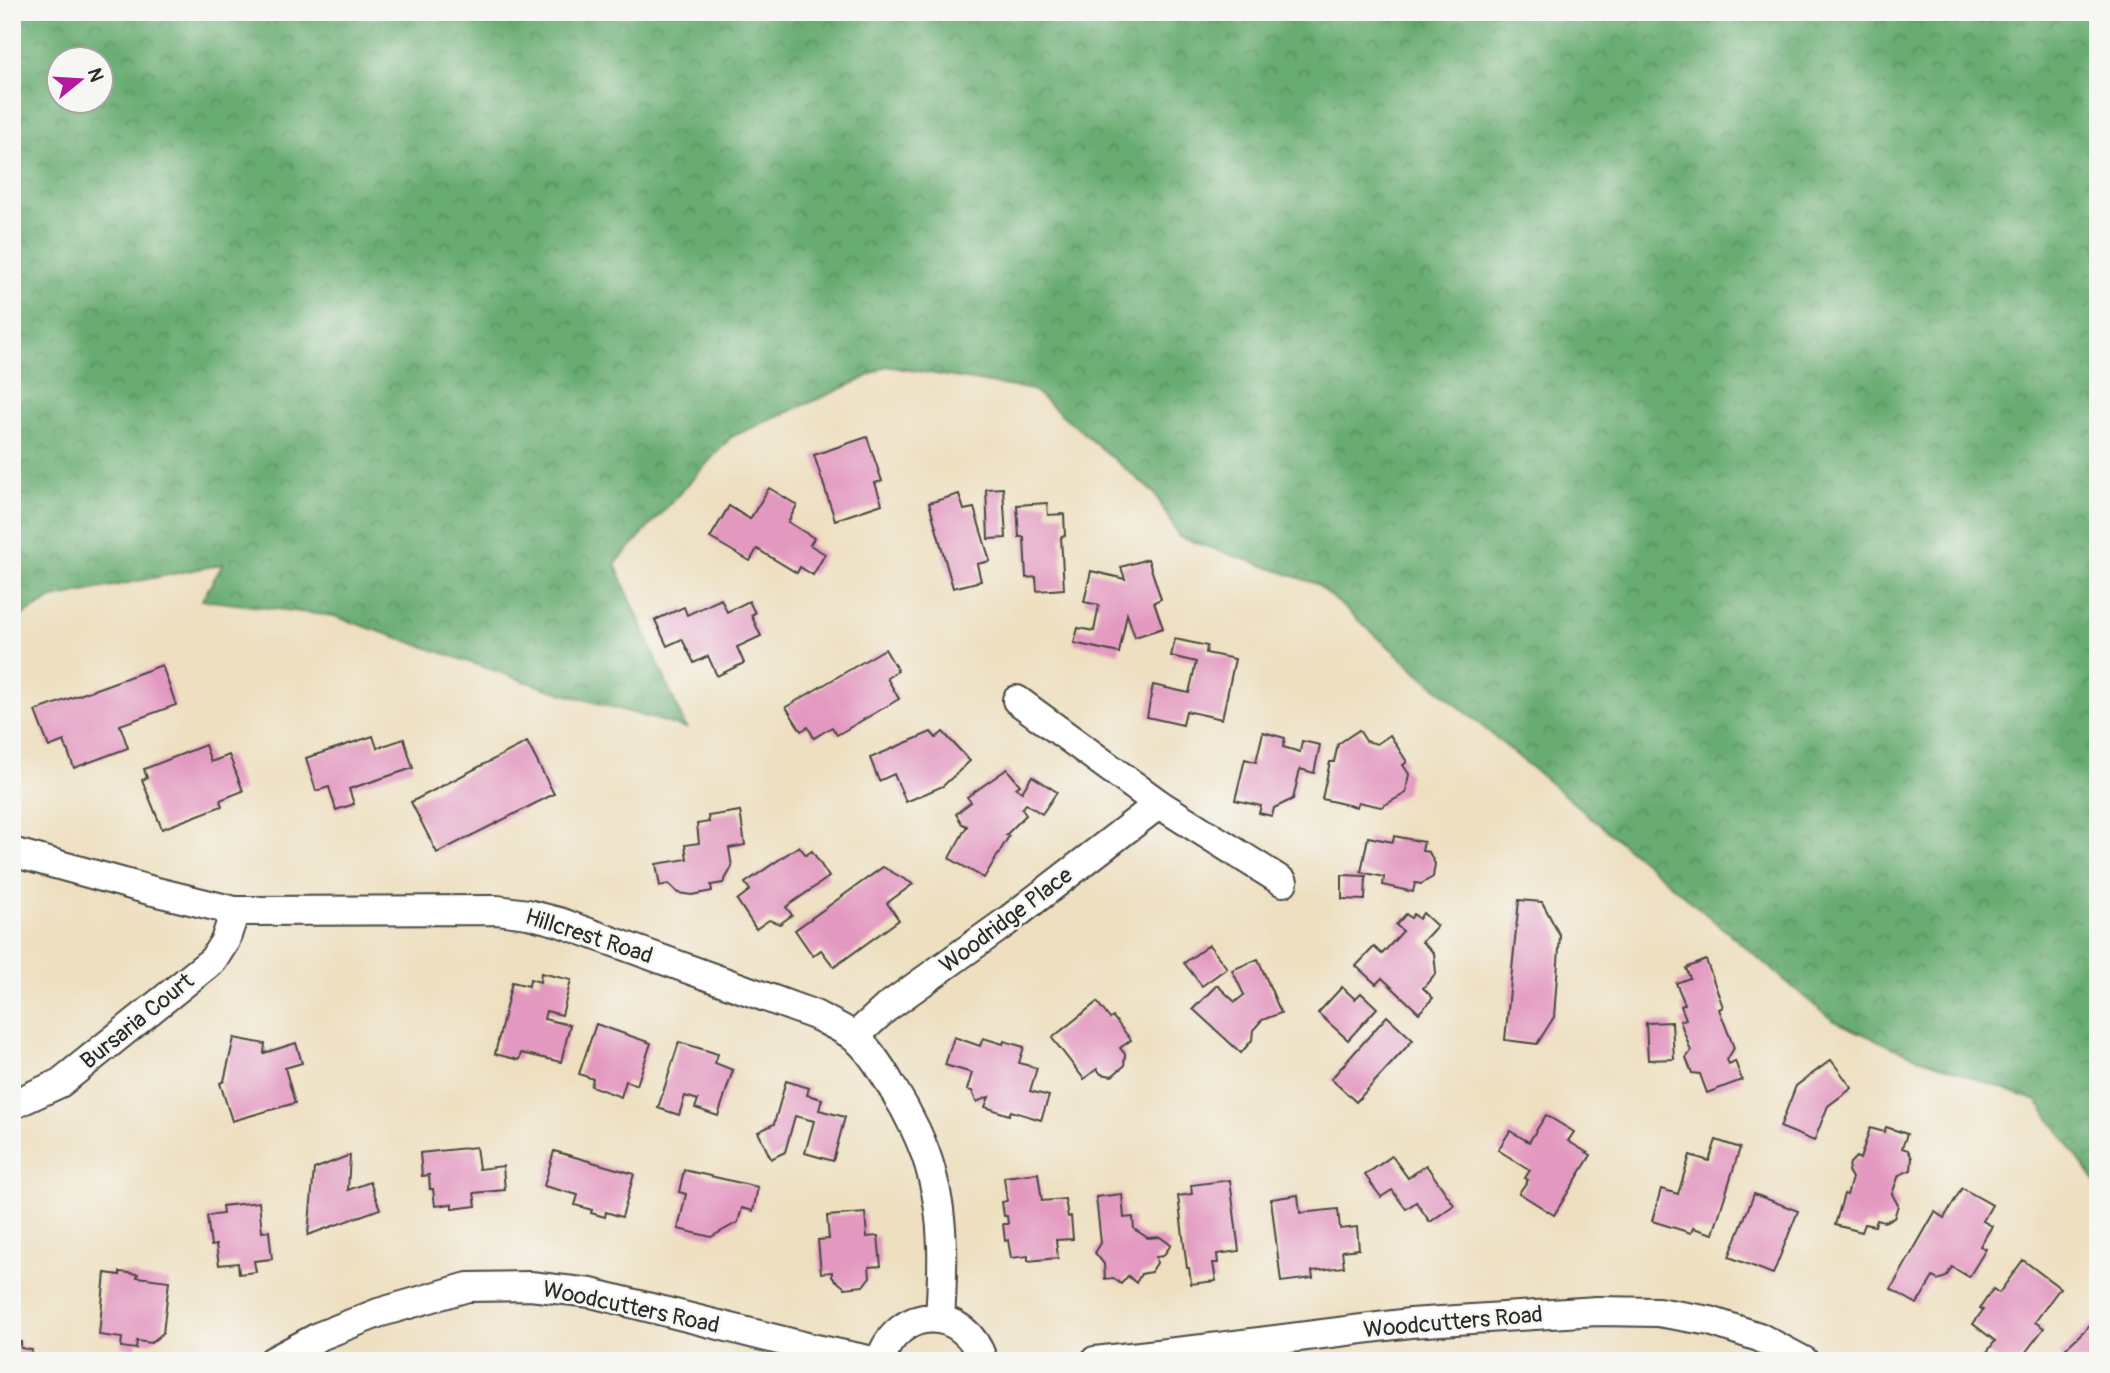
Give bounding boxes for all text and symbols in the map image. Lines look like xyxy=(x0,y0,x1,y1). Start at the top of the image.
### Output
north arrow xyxy=(46,46,116,116)
text: N xyxy=(82,65,109,85)
street label: Woodridge Place xyxy=(934,860,1079,979)
street label: Hillcrest Road xyxy=(521,902,657,970)
street label: Bursaria Court xyxy=(75,966,200,1075)
street label: Woodcutters Road xyxy=(540,1274,722,1340)
street label: Woodcutters Road xyxy=(1362,1300,1544,1344)

